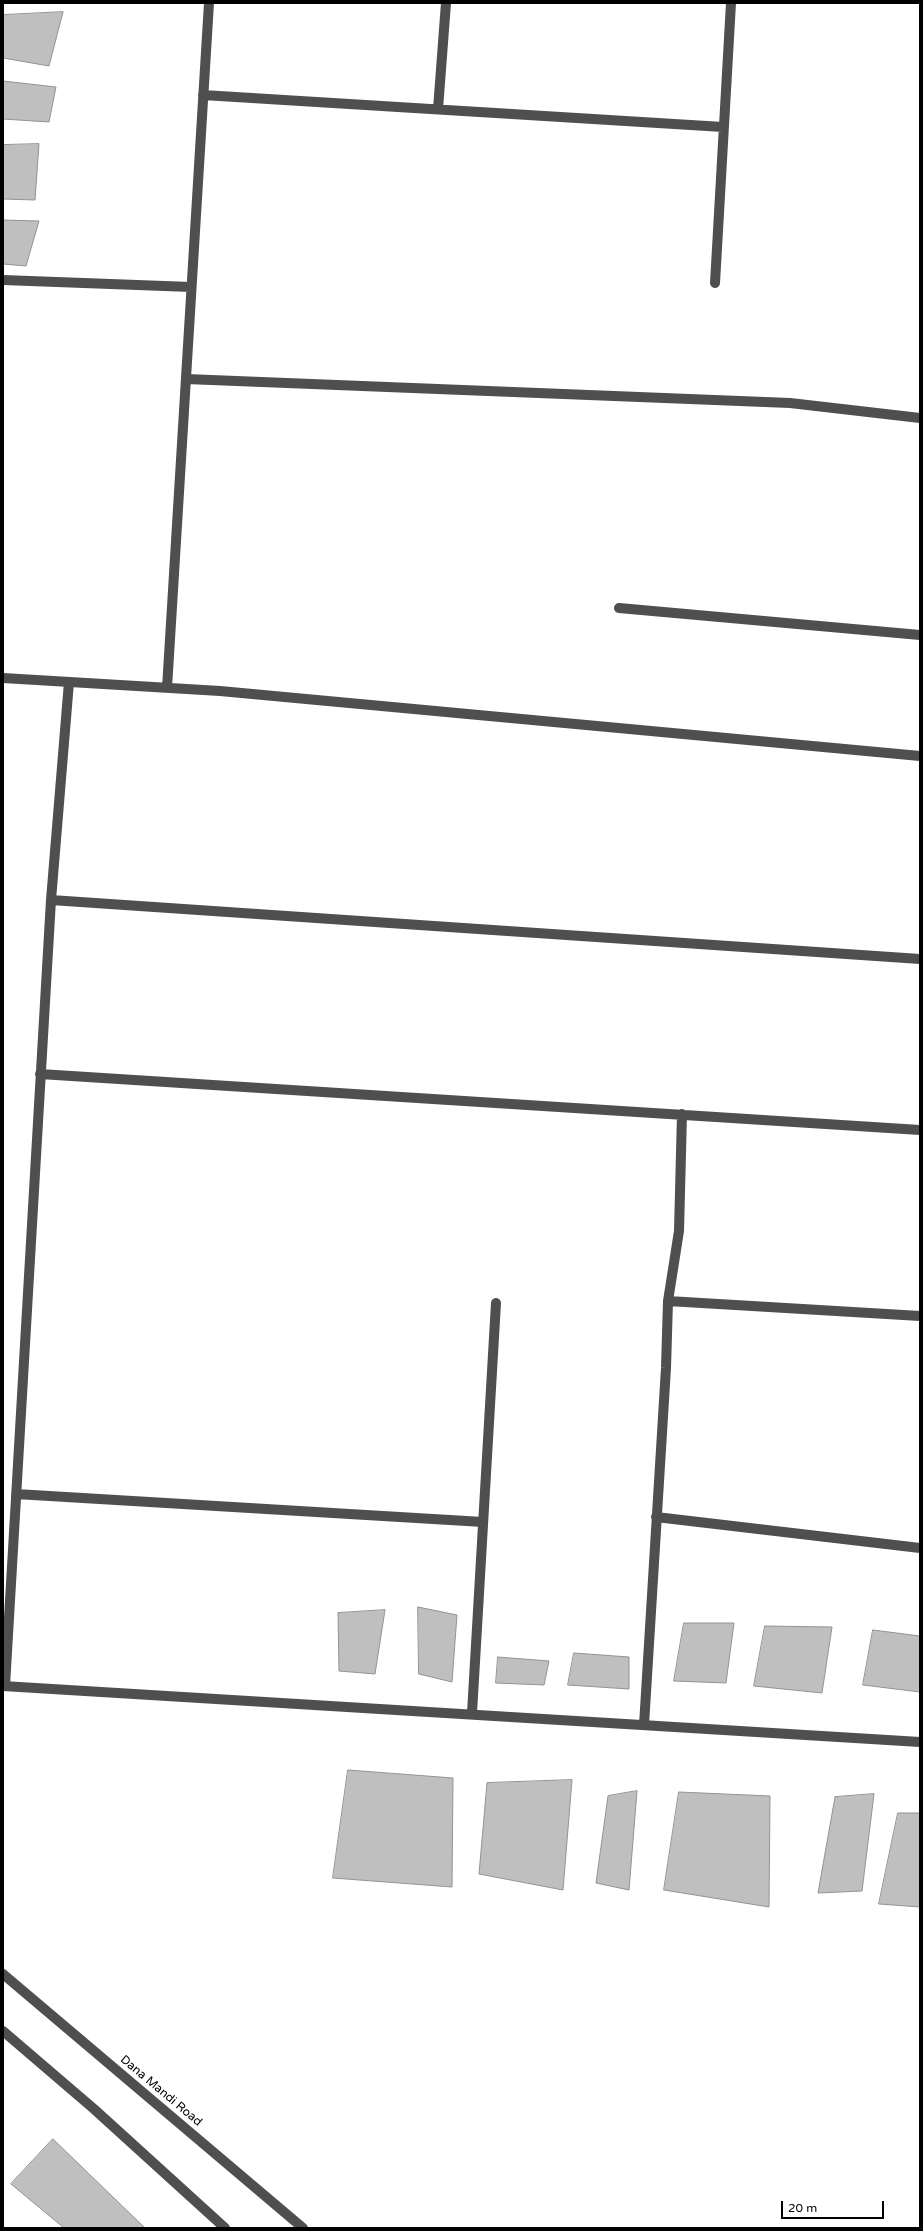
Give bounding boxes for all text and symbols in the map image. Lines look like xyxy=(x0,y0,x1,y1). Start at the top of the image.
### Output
street label: Dana Mandi Road xyxy=(117,2053,205,2129)
scale bar xyxy=(783,2193,886,2219)
text: 20 m xyxy=(788,2201,817,2215)

